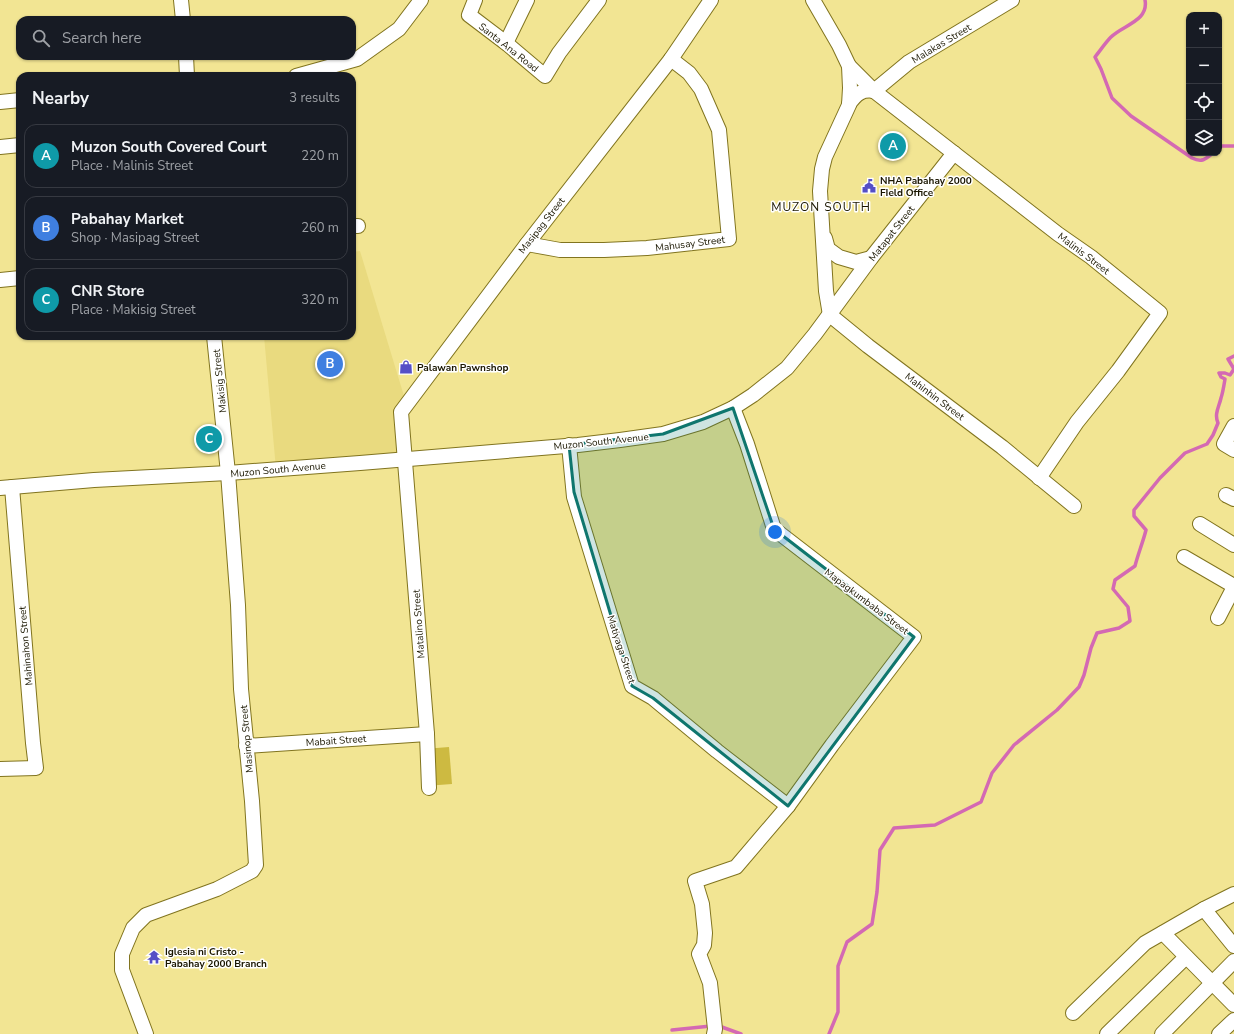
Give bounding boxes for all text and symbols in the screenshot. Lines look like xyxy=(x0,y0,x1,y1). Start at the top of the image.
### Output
map controls xyxy=(1186,12,1222,156)
button: + xyxy=(1186,12,1222,48)
search box xyxy=(16,16,356,60)
street label: Santa Ana Road xyxy=(475,20,541,76)
street label: Malakas Street xyxy=(909,20,974,67)
icon: search xyxy=(30,27,52,49)
text: Search here xyxy=(62,28,142,48)
button: − xyxy=(1186,48,1222,84)
button: locate xyxy=(1186,84,1222,120)
text: Nearby xyxy=(32,87,89,110)
text: 3 results xyxy=(289,89,340,107)
button: layers xyxy=(1186,120,1222,156)
pin: A xyxy=(880,131,906,161)
text: Muzon South Covered Court xyxy=(71,137,267,157)
text: A xyxy=(41,147,51,165)
text: 220 m xyxy=(301,147,339,165)
text: Place · Malinis Street xyxy=(71,157,193,175)
place label: NHA Pabahay 2000 FIeld Office xyxy=(880,174,972,200)
public building icon: NHA Pabahay 2000 FIeld Office xyxy=(861,178,877,194)
street label: Masipag Street xyxy=(515,194,568,257)
district label: MUZON SOUTH xyxy=(771,199,871,215)
street label: Matapat Street xyxy=(866,202,918,264)
text: Pabahay Market xyxy=(71,209,184,229)
text: B xyxy=(42,219,50,237)
text: 260 m xyxy=(301,219,339,237)
text: Shop · Masipag Street xyxy=(71,229,199,247)
street label: Malinis Street xyxy=(1055,230,1113,278)
street label: Mahusay Street xyxy=(654,233,726,255)
text: CNR Store xyxy=(71,281,144,301)
text: C xyxy=(42,291,50,309)
text: 320 m xyxy=(301,291,339,309)
text: Place · Makisig Street xyxy=(71,301,196,319)
street label: Makisig Street xyxy=(210,348,230,413)
pin: B xyxy=(317,349,343,379)
shop icon: Palawan Pawnshop xyxy=(398,359,414,375)
place label: Palawan Pawnshop xyxy=(417,361,508,375)
street label: Mahinhin Street xyxy=(902,370,967,424)
pin: C xyxy=(196,424,222,454)
street label: Muzon South Avenue xyxy=(553,430,649,454)
street label: Muzon South Avenue xyxy=(230,459,326,481)
your location xyxy=(765,522,785,542)
street label: Mapagkumbaba Street xyxy=(821,565,912,638)
street label: Matalino Street xyxy=(410,589,428,659)
street label: Mahinahon Street xyxy=(16,605,36,686)
street label: Matiyaga Street xyxy=(603,613,639,686)
street label: Masinop Street xyxy=(237,704,257,773)
street label: Mabait Street xyxy=(305,732,367,750)
place label: Iglesia ni Cristo - Pabahay 2000 Branch xyxy=(165,945,267,971)
temple icon: Iglesia ni Cristo - Pabahay 2000 Branch xyxy=(146,949,162,965)

